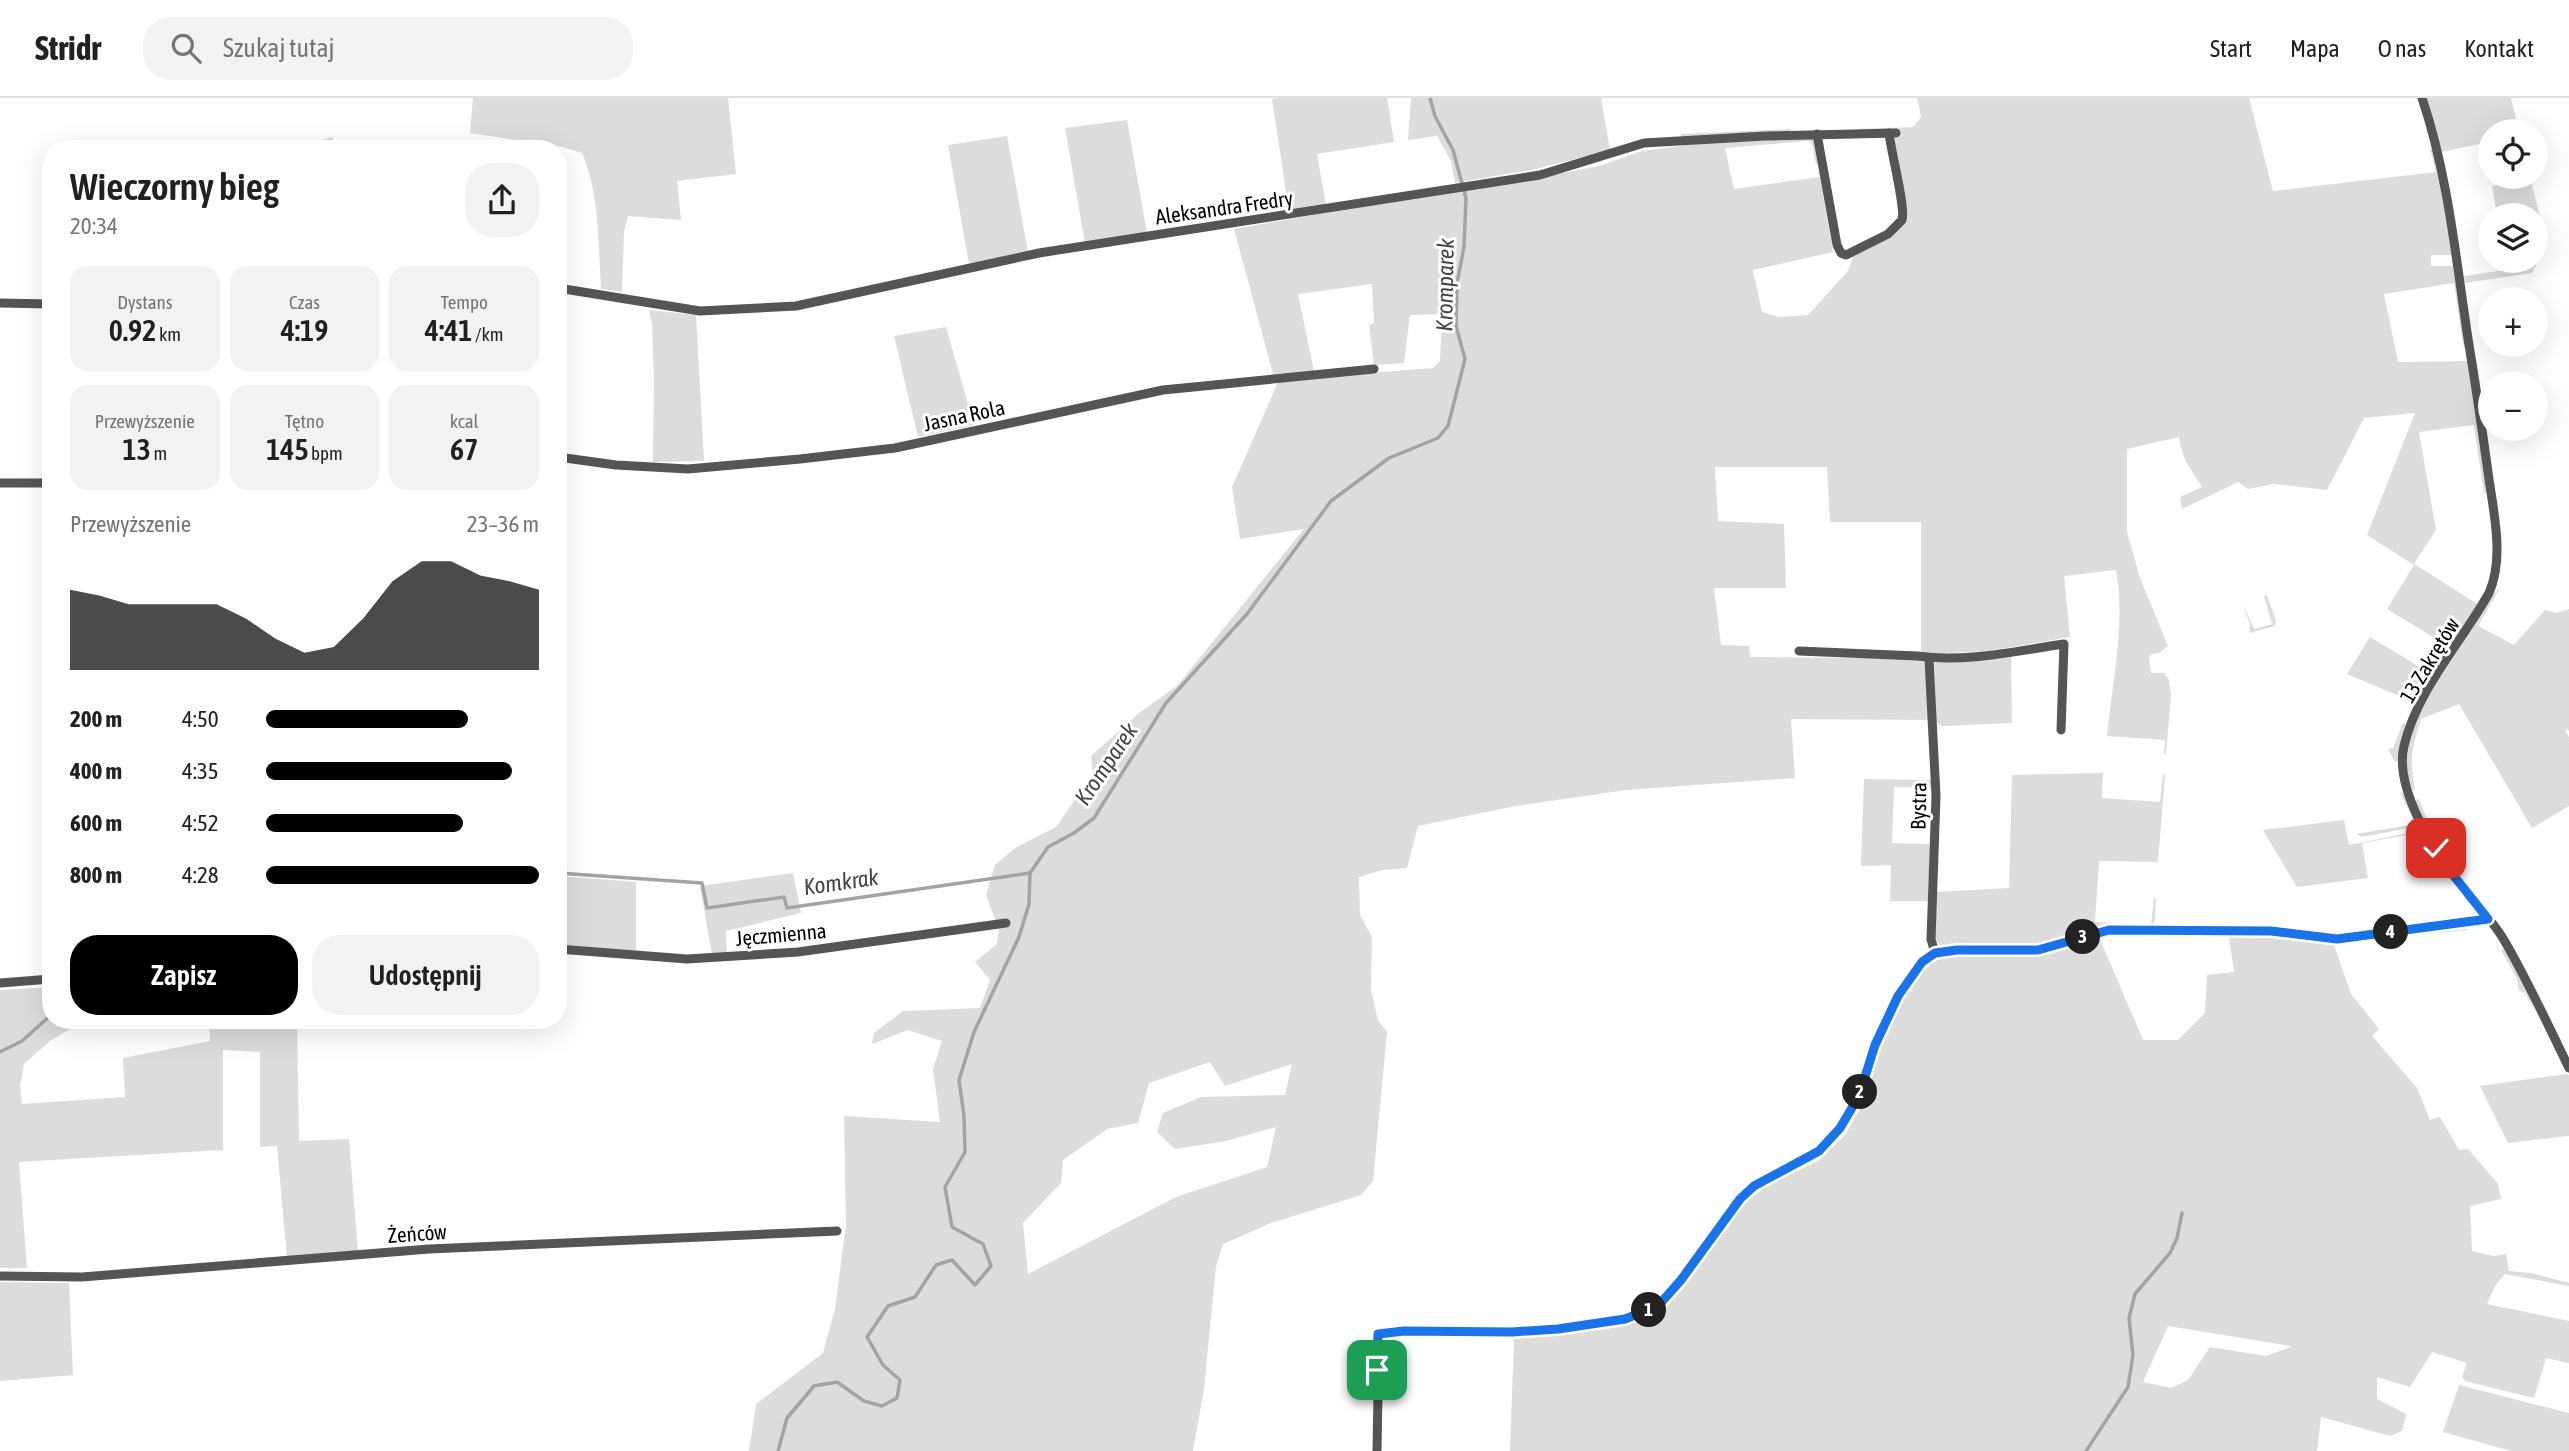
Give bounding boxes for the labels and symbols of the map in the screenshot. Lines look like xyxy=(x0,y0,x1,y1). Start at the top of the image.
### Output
street label: Aleksandra Fredry xyxy=(1154,185,1295,229)
water label: Kromparek xyxy=(1431,237,1459,332)
street label: Jasna Rola xyxy=(921,395,1007,435)
street label: 13 Zakrętów xyxy=(2394,613,2464,707)
water label: Kromparek xyxy=(1069,717,1143,810)
street label: Bystra xyxy=(1906,782,1930,830)
pin xyxy=(2406,818,2466,878)
water label: Komkrak xyxy=(802,864,881,900)
pin: 4 xyxy=(2374,914,2408,950)
street label: Jęczmienna xyxy=(735,918,827,950)
pin: 3 xyxy=(2066,920,2100,954)
pin: 2 xyxy=(1842,1074,1878,1110)
street label: Żeńców xyxy=(387,1219,448,1247)
pin: 1 xyxy=(1632,1292,1666,1328)
pin xyxy=(1347,1340,1407,1400)

